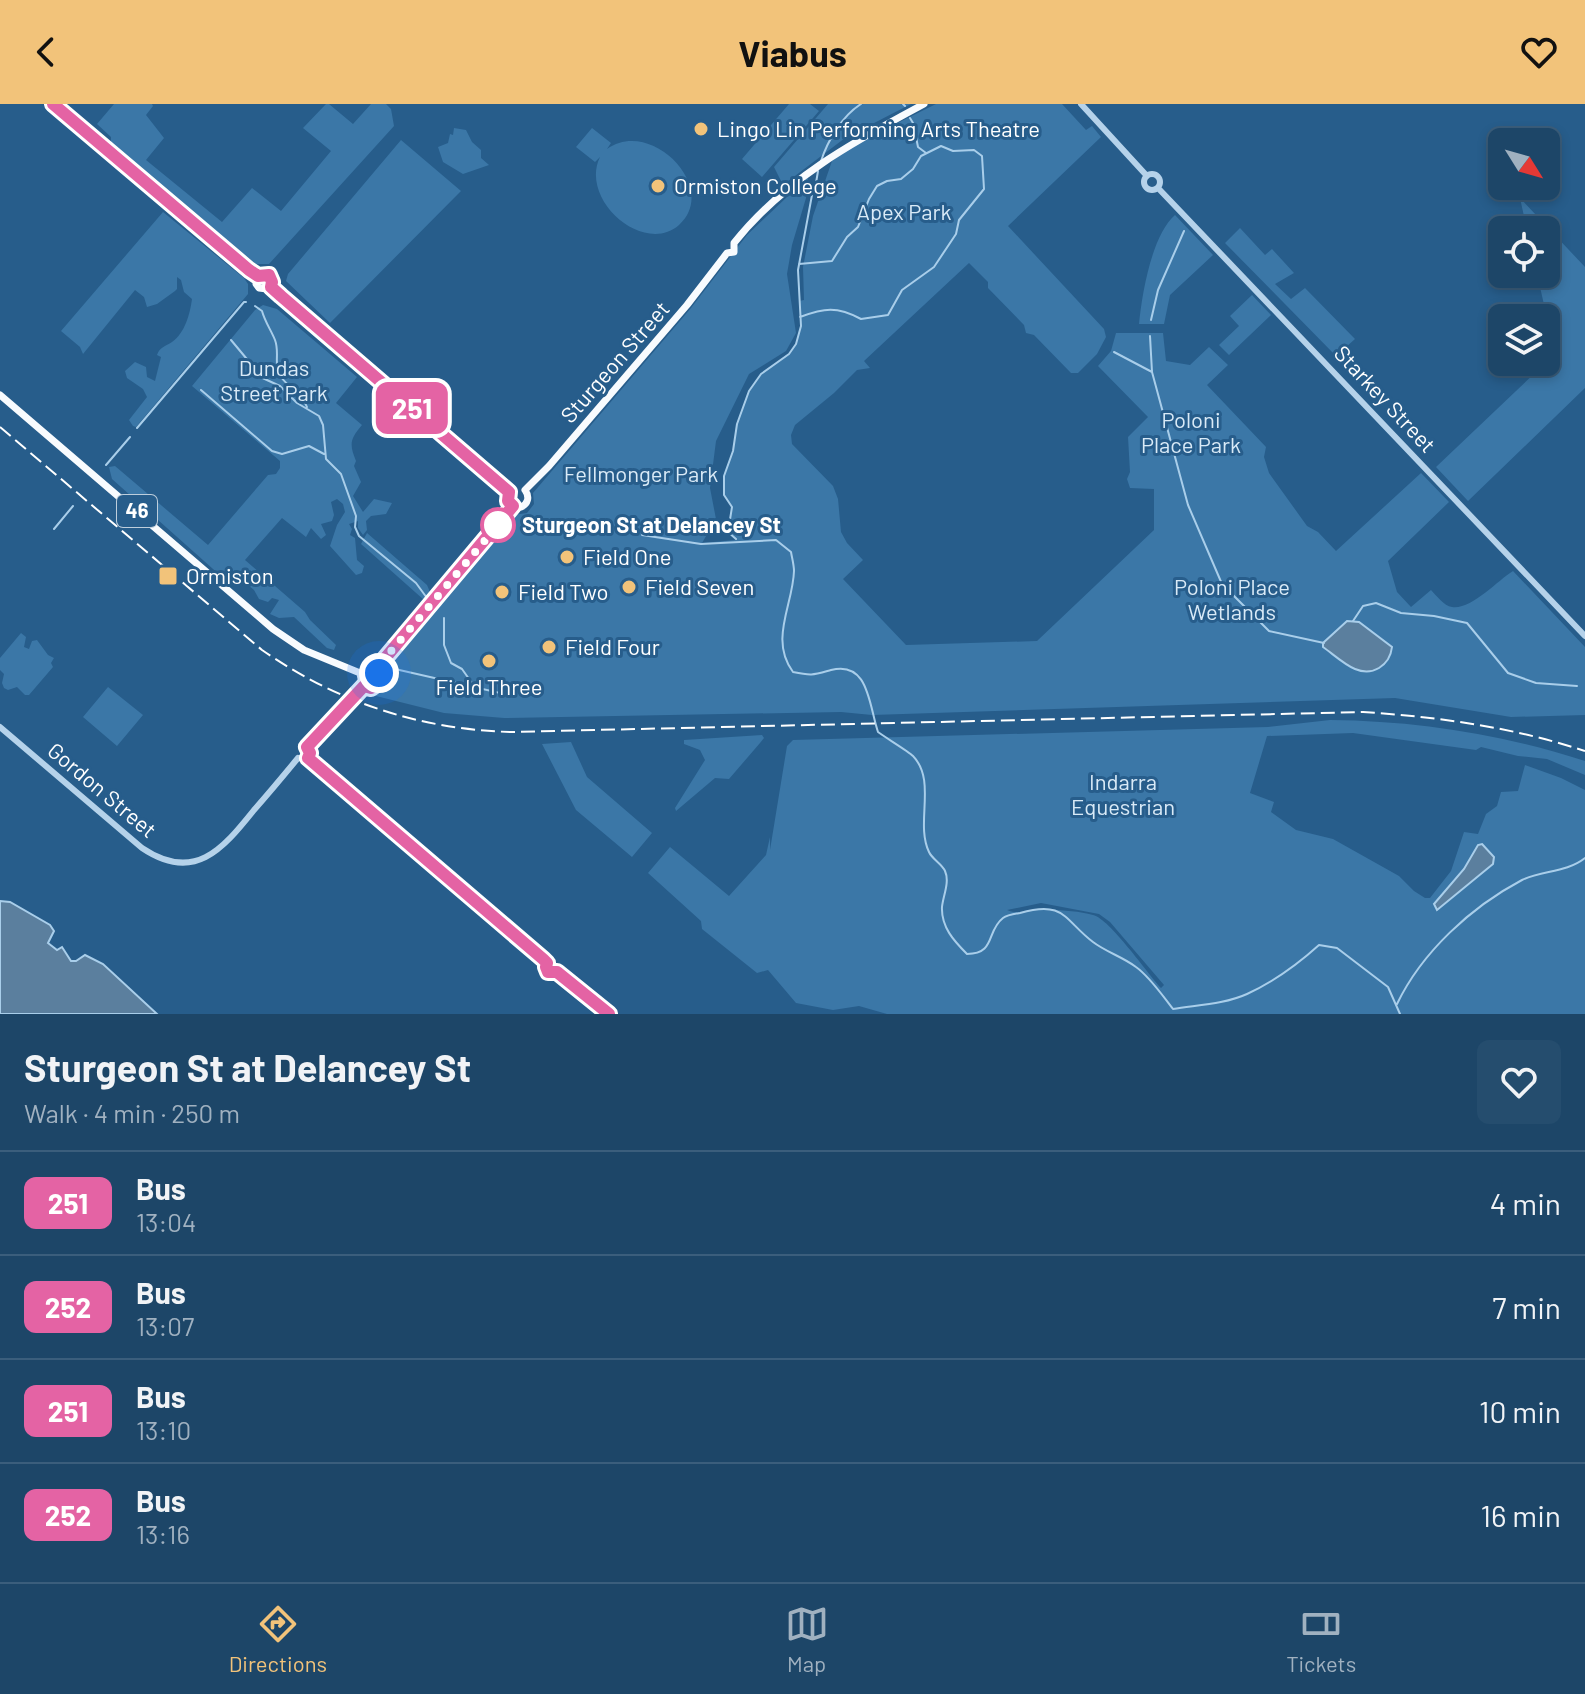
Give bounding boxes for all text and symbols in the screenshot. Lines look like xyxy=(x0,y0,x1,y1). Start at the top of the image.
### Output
icon: back xyxy=(24,30,68,74)
icon: heart xyxy=(1517,30,1561,74)
text: Viabus xyxy=(738,31,847,74)
place label: Lingo Lin Performing Arts Theatre xyxy=(717,115,1040,141)
marker: Lingo Lin Performing Arts Theatre xyxy=(692,120,710,138)
north arrow xyxy=(1488,128,1560,200)
map controls xyxy=(1488,128,1560,376)
place label: Ormiston College xyxy=(674,172,837,198)
marker: Ormiston College xyxy=(649,177,667,195)
park label: Apex Park xyxy=(857,198,951,224)
button: locate xyxy=(1488,216,1560,288)
street label: Sturgeon Street xyxy=(555,295,674,427)
button: layers xyxy=(1488,304,1560,376)
street label: Starkey Street xyxy=(1330,339,1442,457)
park label: Dundas Street Park xyxy=(220,354,328,405)
line badge: 251 xyxy=(366,382,458,434)
text: 251 xyxy=(392,391,432,425)
park label: Poloni Place Park xyxy=(1141,406,1241,457)
park label: Fellmonger Park xyxy=(564,460,718,486)
road number: 46 xyxy=(117,495,157,527)
marker: Sturgeon St at Delancey St xyxy=(481,508,515,542)
place label: Sturgeon St at Delancey St xyxy=(522,511,781,537)
place label: Field One xyxy=(583,543,671,569)
marker: Field One xyxy=(558,548,576,566)
place label: Ormiston xyxy=(186,562,274,588)
marker: Ormiston xyxy=(157,565,179,587)
place label: Field Seven xyxy=(645,573,754,599)
park label: Poloni Place Wetlands xyxy=(1174,573,1290,624)
place label: Field Two xyxy=(518,578,609,604)
marker: Field Seven xyxy=(620,578,638,596)
marker: Field Two xyxy=(493,583,511,601)
place label: Field Four xyxy=(565,633,660,659)
marker: Field Four xyxy=(540,638,558,656)
marker: Field Three xyxy=(480,652,498,670)
your location xyxy=(359,653,399,693)
place label: Field Three xyxy=(435,673,543,699)
street label: Gordon Street xyxy=(43,736,162,842)
park label: Indarra Equestrian xyxy=(1071,768,1175,819)
button: heart xyxy=(1477,1040,1561,1124)
text: Sturgeon St at Delancey St xyxy=(24,1044,471,1090)
text: Walk · 4 min · 250 m xyxy=(24,1097,240,1128)
text: Bus xyxy=(136,1170,186,1206)
text: 4 min xyxy=(1490,1185,1561,1221)
text: 251 xyxy=(48,1186,88,1220)
text: 13:04 xyxy=(136,1206,196,1237)
text: Bus xyxy=(136,1274,186,1310)
text: 7 min xyxy=(1492,1289,1561,1325)
text: 252 xyxy=(45,1290,91,1324)
text: 13:07 xyxy=(136,1310,194,1341)
text: Bus xyxy=(136,1378,186,1414)
text: 10 min xyxy=(1479,1393,1561,1429)
text: 251 xyxy=(48,1394,88,1428)
text: 13:10 xyxy=(136,1414,191,1445)
text: Bus xyxy=(136,1482,186,1518)
text: 16 min xyxy=(1480,1497,1561,1533)
text: 252 xyxy=(45,1498,91,1532)
text: 13:16 xyxy=(136,1518,190,1549)
tab: Directions xyxy=(229,1602,327,1676)
tab: Map xyxy=(785,1602,829,1676)
tab: Tickets xyxy=(1286,1602,1356,1676)

